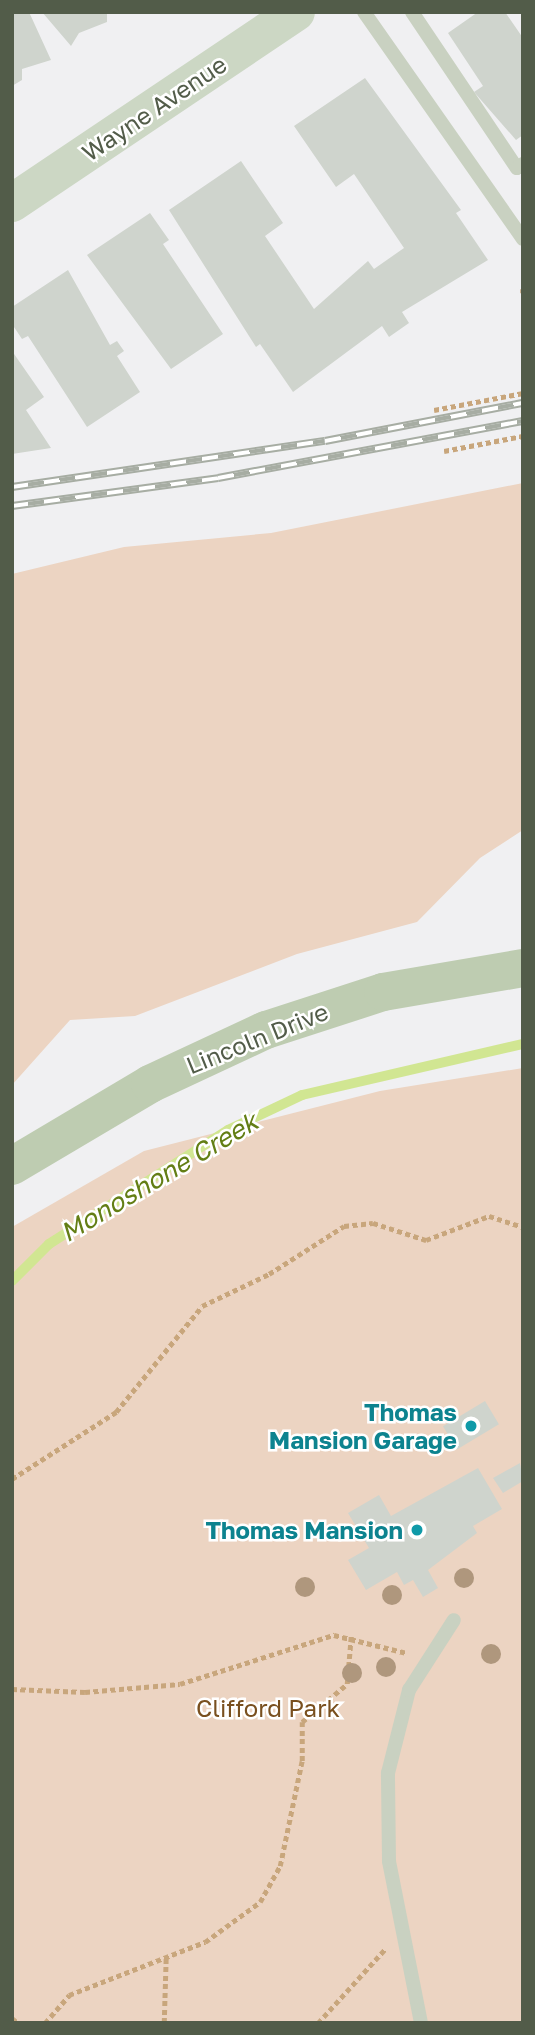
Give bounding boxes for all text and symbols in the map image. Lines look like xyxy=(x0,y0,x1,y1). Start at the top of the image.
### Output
street label: Wayne Avenue xyxy=(76,49,232,167)
street label: Lincoln Drive xyxy=(182,997,332,1079)
water label: Monoshone Creek xyxy=(55,1106,263,1248)
place label: Thomas Mansion Garage xyxy=(269,1398,457,1454)
marker: Thomas Mansion Garage xyxy=(463,1418,479,1434)
place label: Thomas Mansion xyxy=(205,1516,403,1544)
marker: Thomas Mansion xyxy=(409,1522,425,1538)
park label: Clifford Park xyxy=(196,1694,340,1722)

